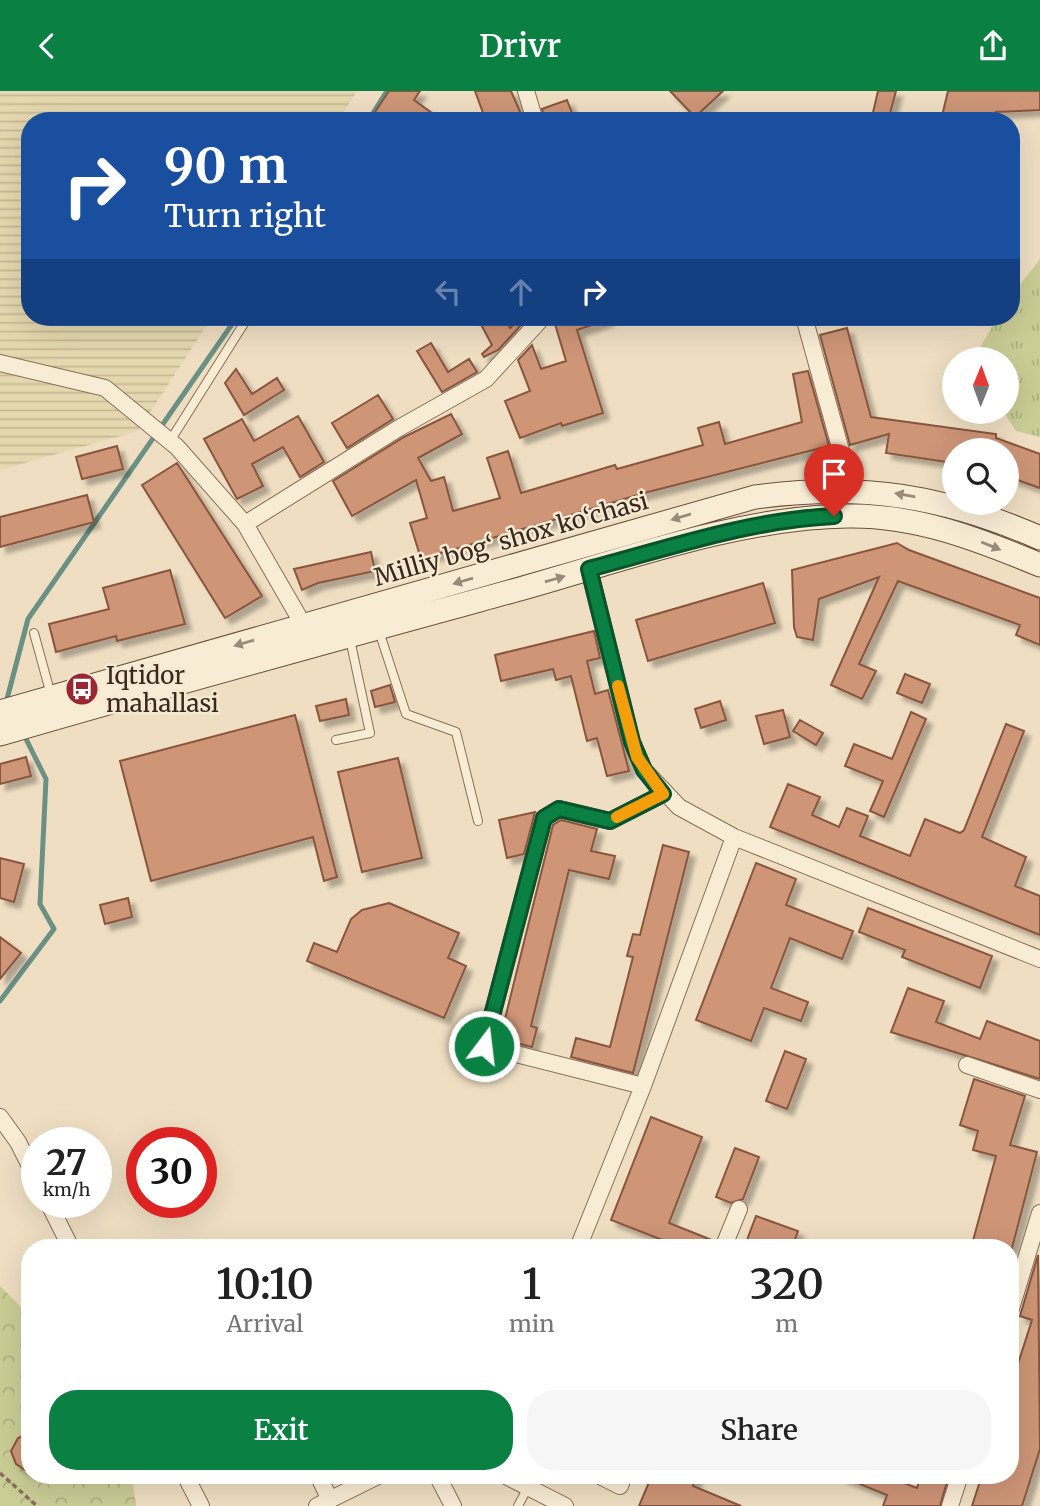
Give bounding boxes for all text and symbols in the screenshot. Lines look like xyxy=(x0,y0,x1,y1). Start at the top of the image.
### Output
text: Drivr xyxy=(479,26,561,66)
icon: back xyxy=(28,27,66,65)
icon: share xyxy=(974,27,1012,65)
text: 90 m xyxy=(164,135,288,196)
icon: right xyxy=(49,140,140,231)
text: Turn right xyxy=(164,196,326,236)
icon: left xyxy=(429,273,467,311)
icon: ahead xyxy=(502,273,540,311)
icon: right xyxy=(575,273,613,311)
north arrow xyxy=(942,347,1018,423)
map controls xyxy=(942,347,1019,515)
button: search xyxy=(942,438,1019,515)
pin xyxy=(804,444,864,516)
icon: arrive xyxy=(815,455,853,493)
street label: Milliy bog‘ shox ko‘chasi xyxy=(370,485,652,593)
one-way arrow xyxy=(894,489,916,500)
one-way arrow xyxy=(671,513,692,523)
one-way arrow xyxy=(980,540,1001,551)
one-way arrow xyxy=(544,573,565,583)
one-way arrow xyxy=(452,576,474,587)
one-way arrow xyxy=(233,638,254,648)
place label: Iqtidor mahallasi xyxy=(106,660,219,719)
bus stop icon: Iqtidor mahallasi xyxy=(63,670,101,708)
position arrow xyxy=(447,1009,521,1083)
speed limit sign: 30 xyxy=(126,1127,217,1218)
text: 27 xyxy=(46,1141,87,1185)
text: km/h xyxy=(43,1178,90,1201)
text: 10:10 xyxy=(216,1258,314,1310)
text: 1 xyxy=(522,1258,541,1310)
text: 320 xyxy=(750,1258,824,1310)
text: Arrival xyxy=(227,1309,303,1338)
text: min xyxy=(509,1309,554,1338)
text: m xyxy=(775,1309,798,1338)
button: Exit xyxy=(49,1390,513,1470)
button: Share xyxy=(527,1390,991,1470)

